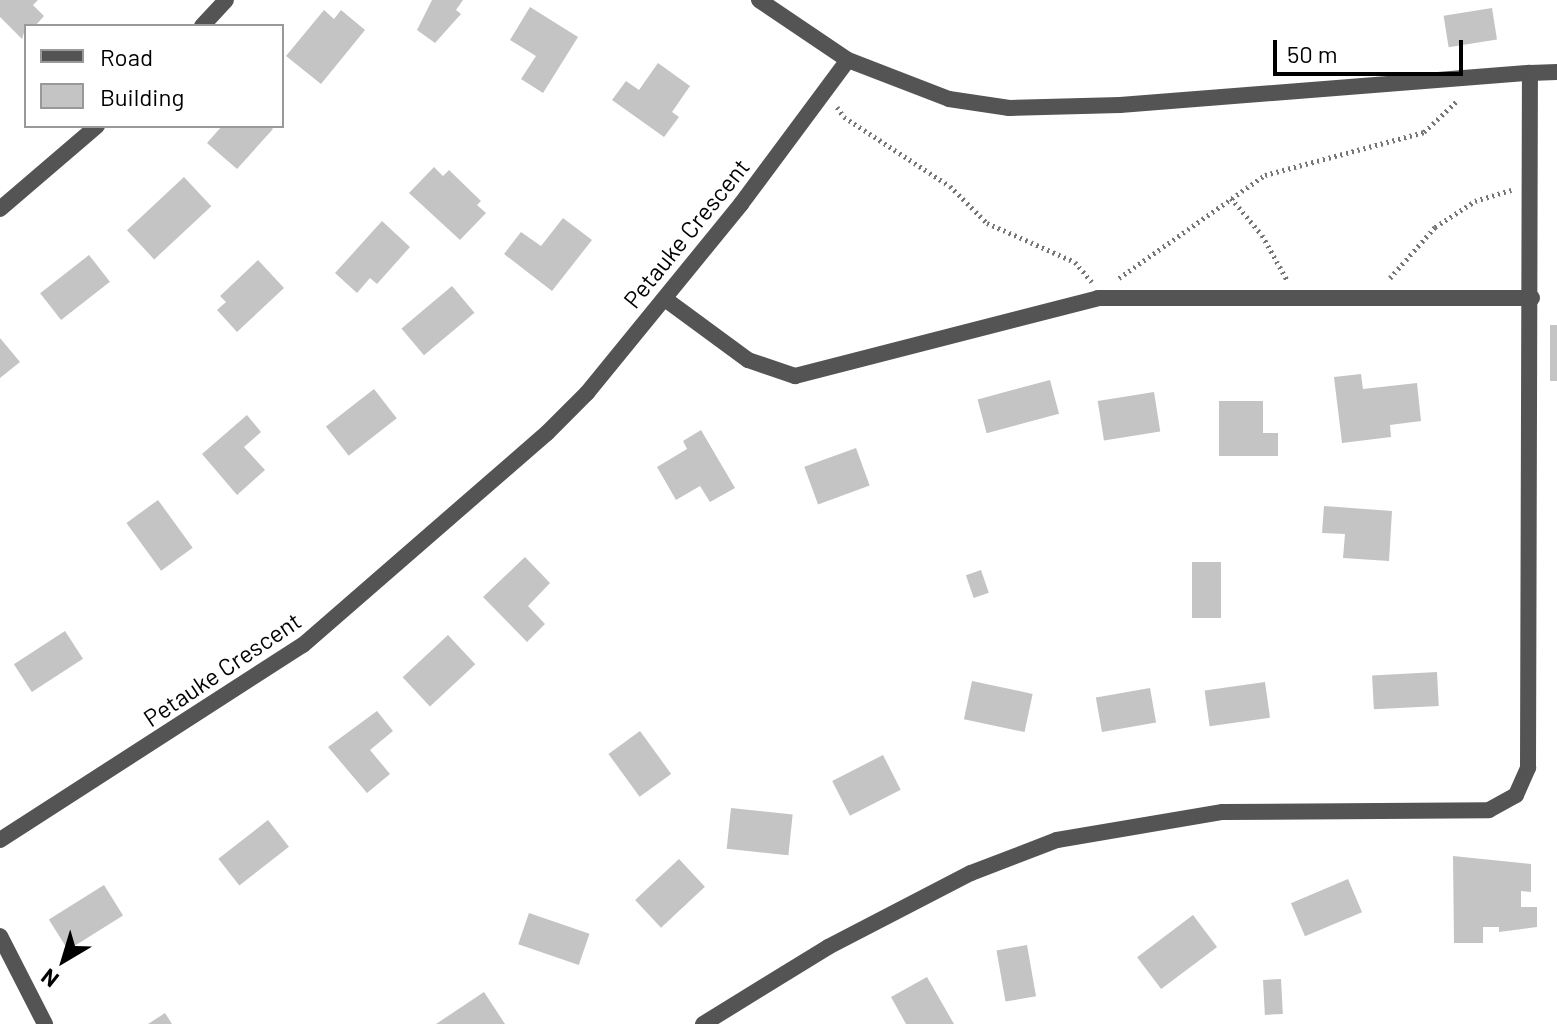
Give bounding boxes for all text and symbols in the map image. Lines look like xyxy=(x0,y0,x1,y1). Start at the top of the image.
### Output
legend xyxy=(24,24,284,128)
scale bar xyxy=(1277,24,1467,74)
text: 50 m xyxy=(1287,39,1338,68)
text: Road xyxy=(100,42,153,71)
text: Building xyxy=(100,82,184,111)
street label: Petauke Crescent xyxy=(617,153,755,313)
street label: Petauke Crescent xyxy=(138,606,306,732)
north arrow xyxy=(24,920,104,1000)
text: N xyxy=(35,964,63,994)

